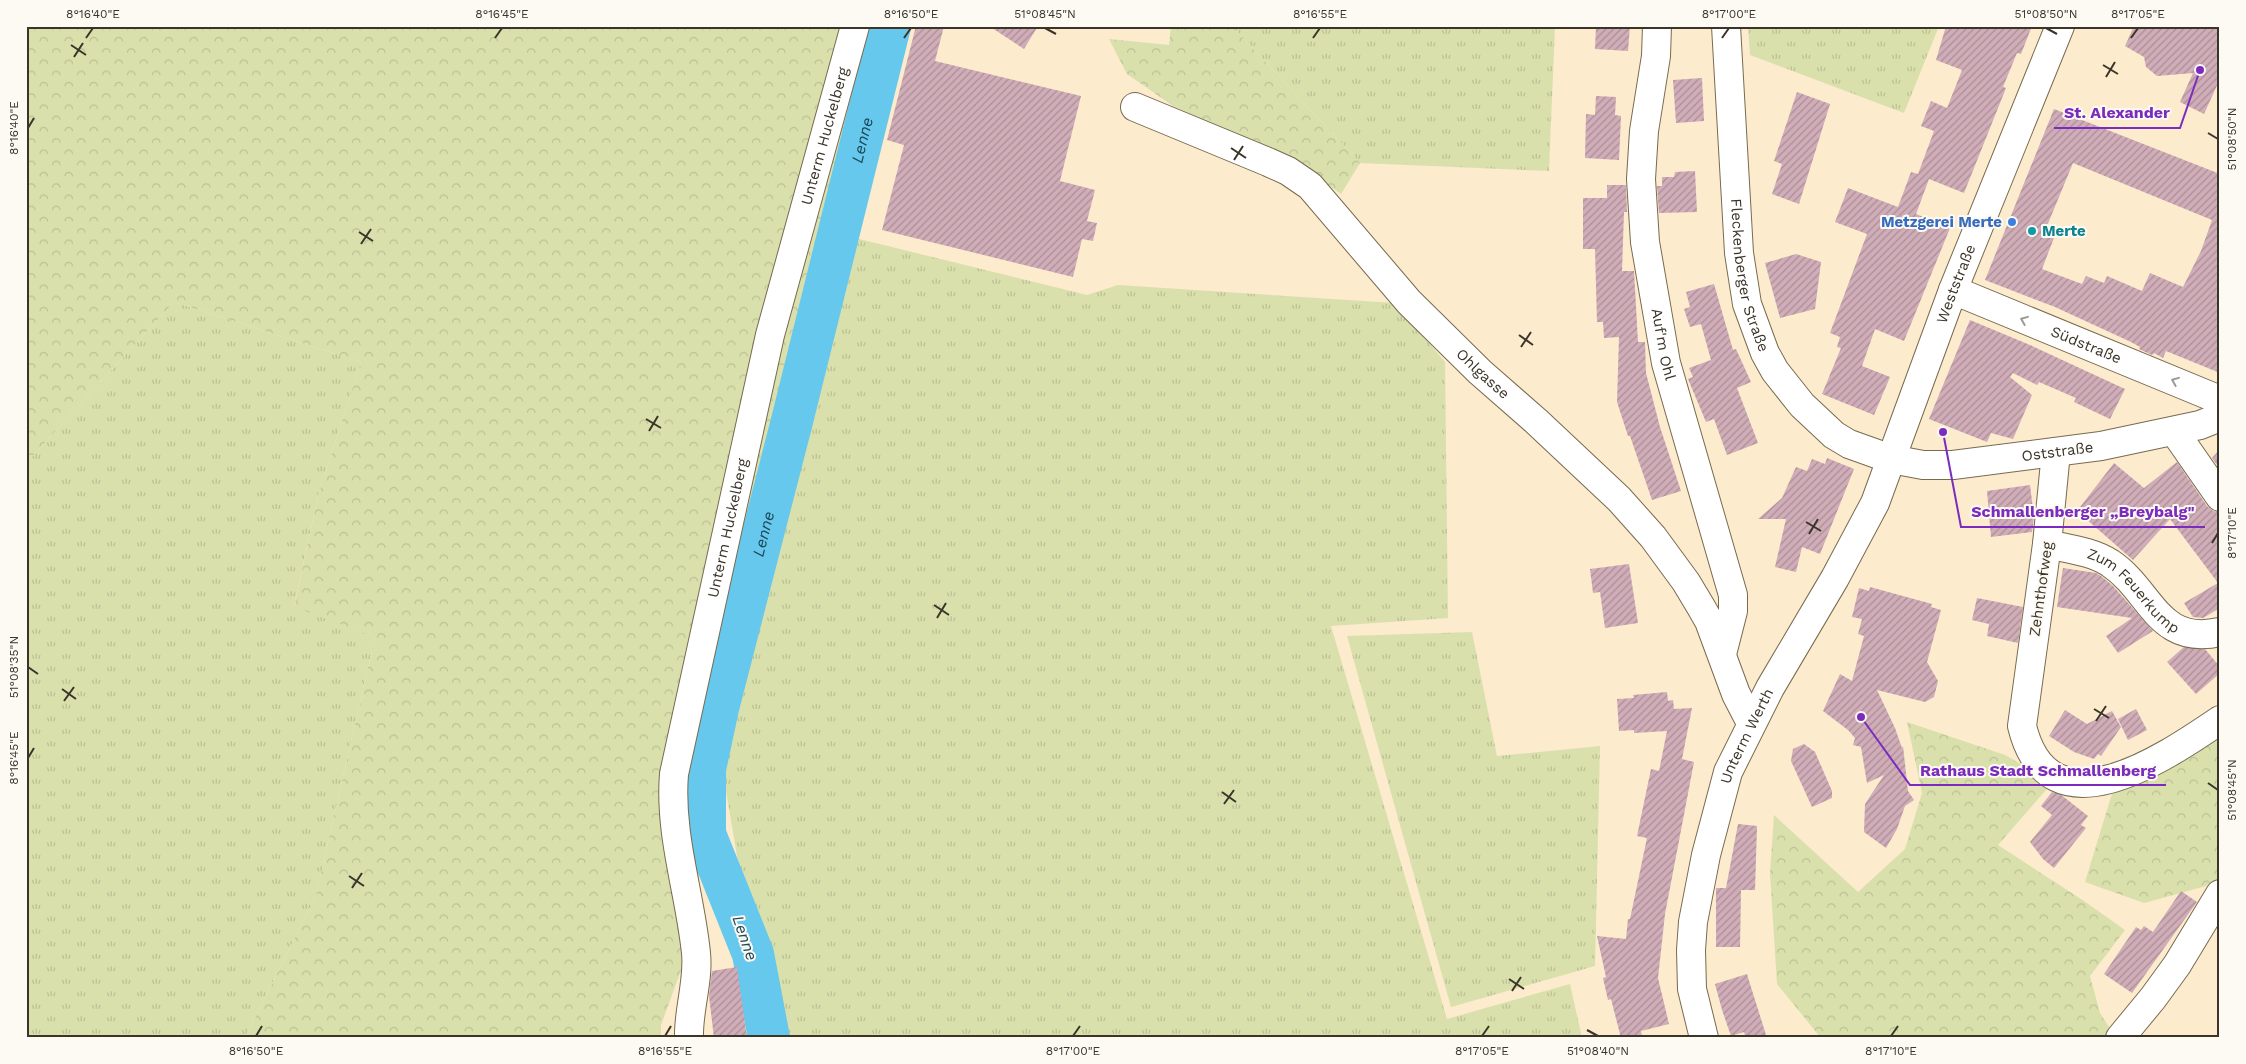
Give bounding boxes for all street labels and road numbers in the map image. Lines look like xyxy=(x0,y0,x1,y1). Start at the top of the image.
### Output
street label: Unterm Huckelberg xyxy=(797,65,852,207)
street label: Fleckenberger Straße xyxy=(1727,198,1773,354)
street label: Weststraße xyxy=(1933,242,1980,326)
street label: Auf'm Ohl xyxy=(1648,307,1680,383)
street label: Südstraße xyxy=(2048,322,2124,367)
street label: Ohlgasse xyxy=(1453,345,1513,403)
street label: Oststraße xyxy=(2021,438,2094,465)
street label: Unterm Huckelberg xyxy=(704,457,752,599)
street label: Zehnthofweg xyxy=(2025,540,2057,638)
street label: Zum Feuerkump xyxy=(2085,545,2183,637)
street label: Unterm Werth xyxy=(1716,686,1777,785)

